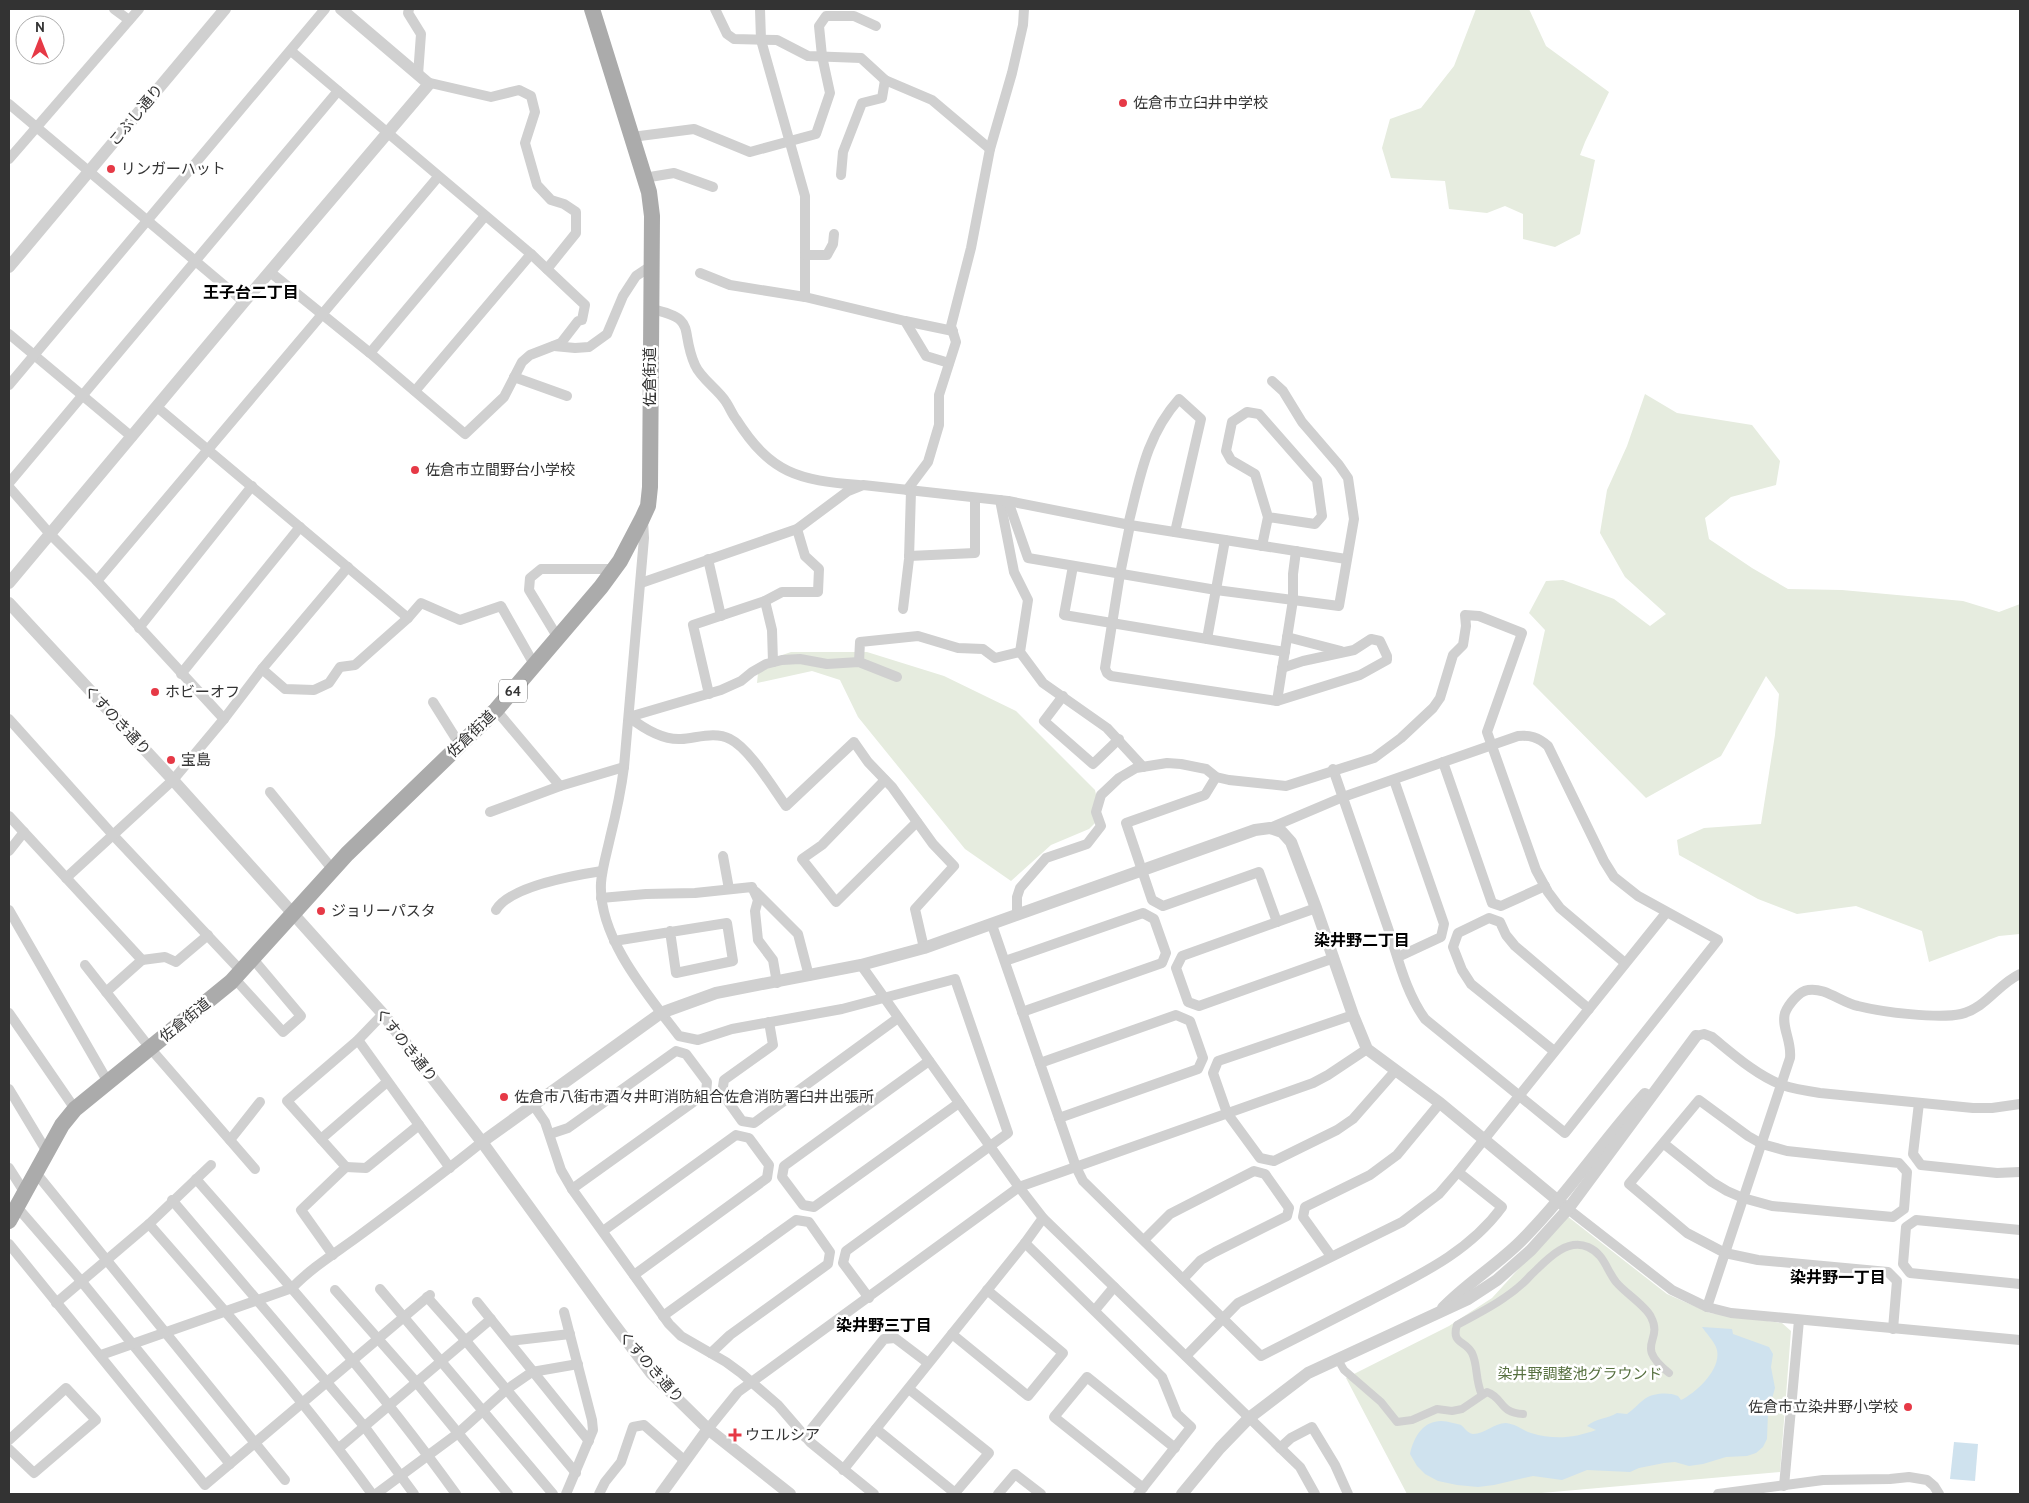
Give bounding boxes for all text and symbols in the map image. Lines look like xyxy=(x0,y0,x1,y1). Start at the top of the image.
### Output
north arrow xyxy=(15,15,65,65)
text: N xyxy=(35,18,45,36)
street label: こぶし通り xyxy=(105,80,167,150)
place label: 佐倉市立臼井中学校 xyxy=(1133,94,1268,112)
marker: 佐倉市立臼井中学校 xyxy=(1117,97,1129,109)
place label: リンガーハット xyxy=(121,160,226,178)
marker: リンガーハット xyxy=(105,163,117,175)
district label: 王子台二丁目 xyxy=(203,283,299,302)
street label: 佐倉街道 xyxy=(641,347,659,407)
place label: 佐倉市立間野台小学校 xyxy=(425,461,575,479)
marker: 佐倉市立間野台小学校 xyxy=(409,464,421,476)
road number: 64 xyxy=(499,679,527,702)
street label: くすのき通り xyxy=(80,681,154,759)
place label: ホビーオフ xyxy=(165,683,240,701)
marker: ホビーオフ xyxy=(149,686,161,698)
street label: 佐倉街道 xyxy=(443,707,499,761)
place label: 宝島 xyxy=(181,751,211,769)
marker: 宝島 xyxy=(165,754,177,766)
place label: ジョリーパスタ xyxy=(331,902,436,920)
marker: ジョリーパスタ xyxy=(315,905,327,917)
district label: 染井野二丁目 xyxy=(1314,931,1410,950)
street label: 佐倉街道 xyxy=(156,994,214,1046)
street label: くすのき通り xyxy=(371,1004,441,1086)
place label: 佐倉市八街市酒々井町消防組合佐倉消防署臼井出張所 xyxy=(514,1088,874,1106)
marker: 佐倉市八街市酒々井町消防組合佐倉消防署臼井出張所 xyxy=(498,1091,510,1103)
district label: 染井野一丁目 xyxy=(1790,1268,1886,1287)
district label: 染井野三丁目 xyxy=(836,1316,932,1335)
street label: くすのき通り xyxy=(615,1327,687,1407)
park label: 染井野調整池グラウンド xyxy=(1497,1365,1663,1383)
place label: 佐倉市立染井野小学校 xyxy=(1748,1398,1898,1416)
marker: 佐倉市立染井野小学校 xyxy=(1902,1401,1914,1413)
place label: ウエルシア xyxy=(745,1426,820,1444)
marker: ウエルシア xyxy=(729,1429,741,1441)

